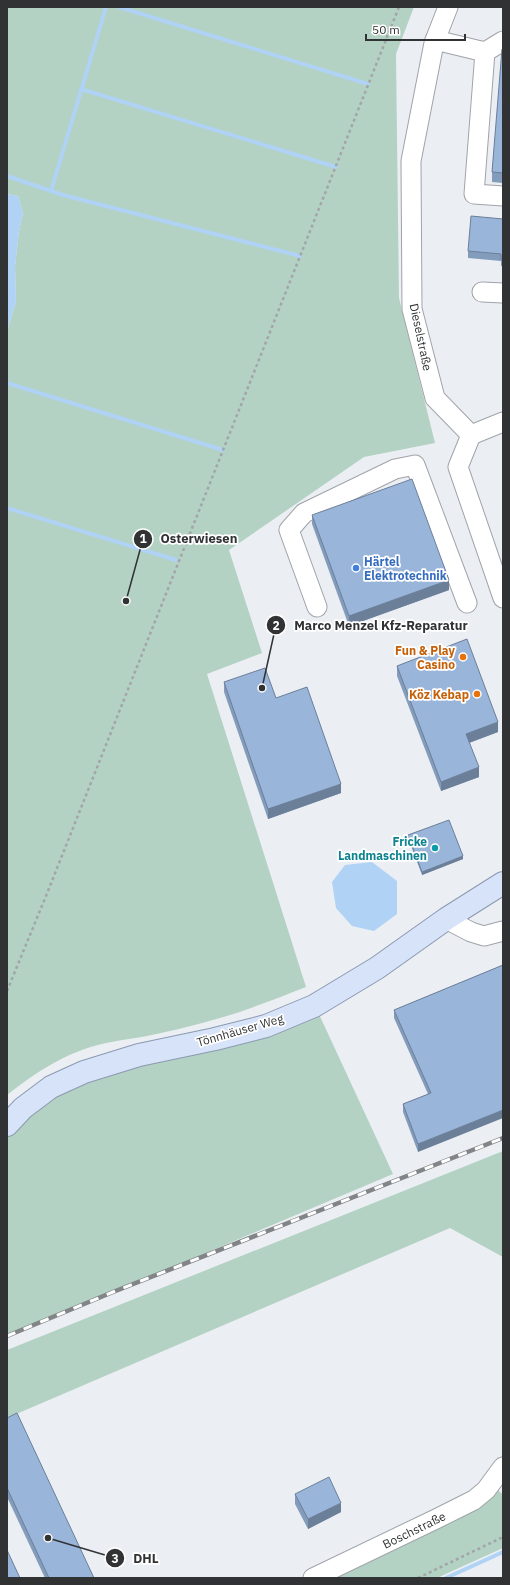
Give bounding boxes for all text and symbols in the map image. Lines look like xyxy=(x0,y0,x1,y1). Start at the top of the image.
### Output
scale bar xyxy=(366,16,465,42)
text: 50 m xyxy=(372,22,400,37)
street label: Dieselstraße xyxy=(407,302,436,372)
callout: Osterwiesen xyxy=(133,526,246,551)
text: Osterwiesen xyxy=(161,530,237,547)
text: 1 xyxy=(139,531,147,546)
place label: Härtel Elektrotechnik xyxy=(364,554,447,583)
marker: Härtel Elektrotechnik xyxy=(351,563,361,573)
callout: Marco Menzel Kfz-Reparatur xyxy=(266,613,476,638)
text: Marco Menzel Kfz-Reparatur xyxy=(294,617,468,634)
text: 2 xyxy=(272,618,280,633)
place label: Fun & Play Casino xyxy=(395,643,456,672)
marker: Fun & Play Casino xyxy=(458,652,468,662)
place label: Köz Kebap xyxy=(409,687,469,702)
marker: Köz Kebap xyxy=(472,689,482,699)
place label: Fricke Landmaschinen xyxy=(338,834,427,863)
marker: Fricke Landmaschinen xyxy=(430,843,440,853)
street label: Tönnhäuser Weg xyxy=(195,1010,286,1050)
street label: Boschstraße xyxy=(380,1508,448,1552)
callout: DHL xyxy=(105,1546,167,1571)
text: DHL xyxy=(133,1550,159,1567)
text: 3 xyxy=(111,1551,119,1566)

